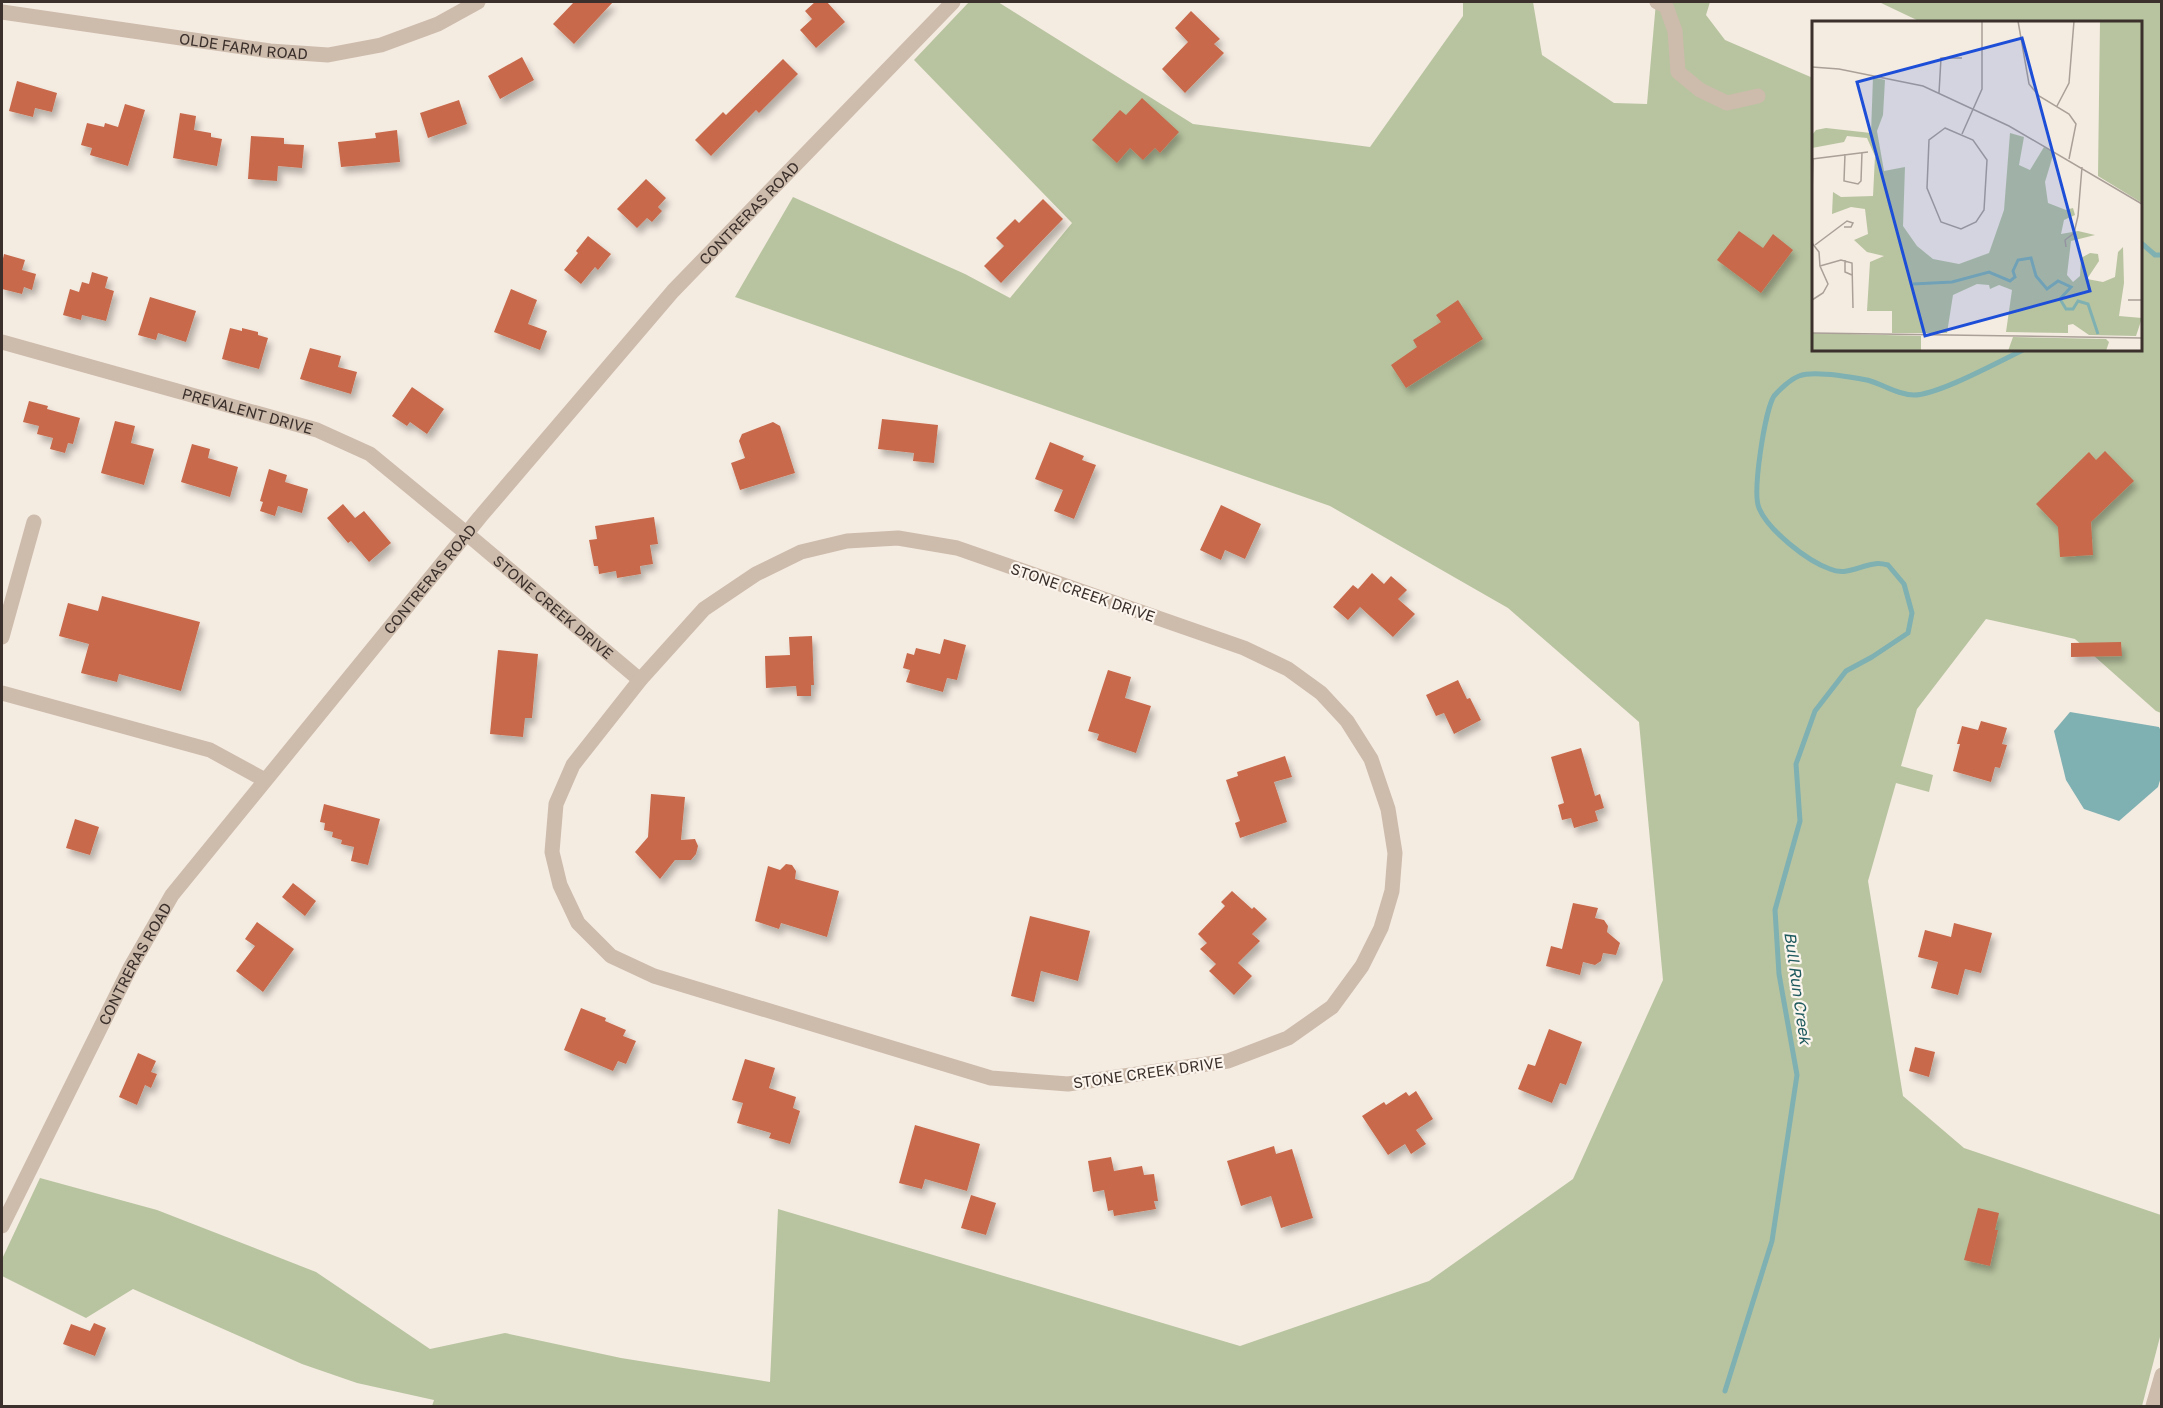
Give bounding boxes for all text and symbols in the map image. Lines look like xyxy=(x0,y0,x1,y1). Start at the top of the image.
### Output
inset map xyxy=(1812,21,2142,351)
street label: OLDE FARM ROAD xyxy=(178,29,309,63)
street label: CONTRERAS ROAD xyxy=(695,157,803,268)
street label: PREVALENT DRIVE xyxy=(180,384,315,437)
street label: CONTRERAS ROAD xyxy=(380,520,480,637)
street label: STONE CREEK DRIVE xyxy=(490,551,617,663)
street label: STONE CREEK DRIVE xyxy=(1009,559,1157,625)
street label: CONTRERAS ROAD xyxy=(94,899,175,1028)
water label: Bull Run Creek xyxy=(1780,931,1816,1047)
street label: STONE CREEK DRIVE xyxy=(1072,1053,1224,1091)

